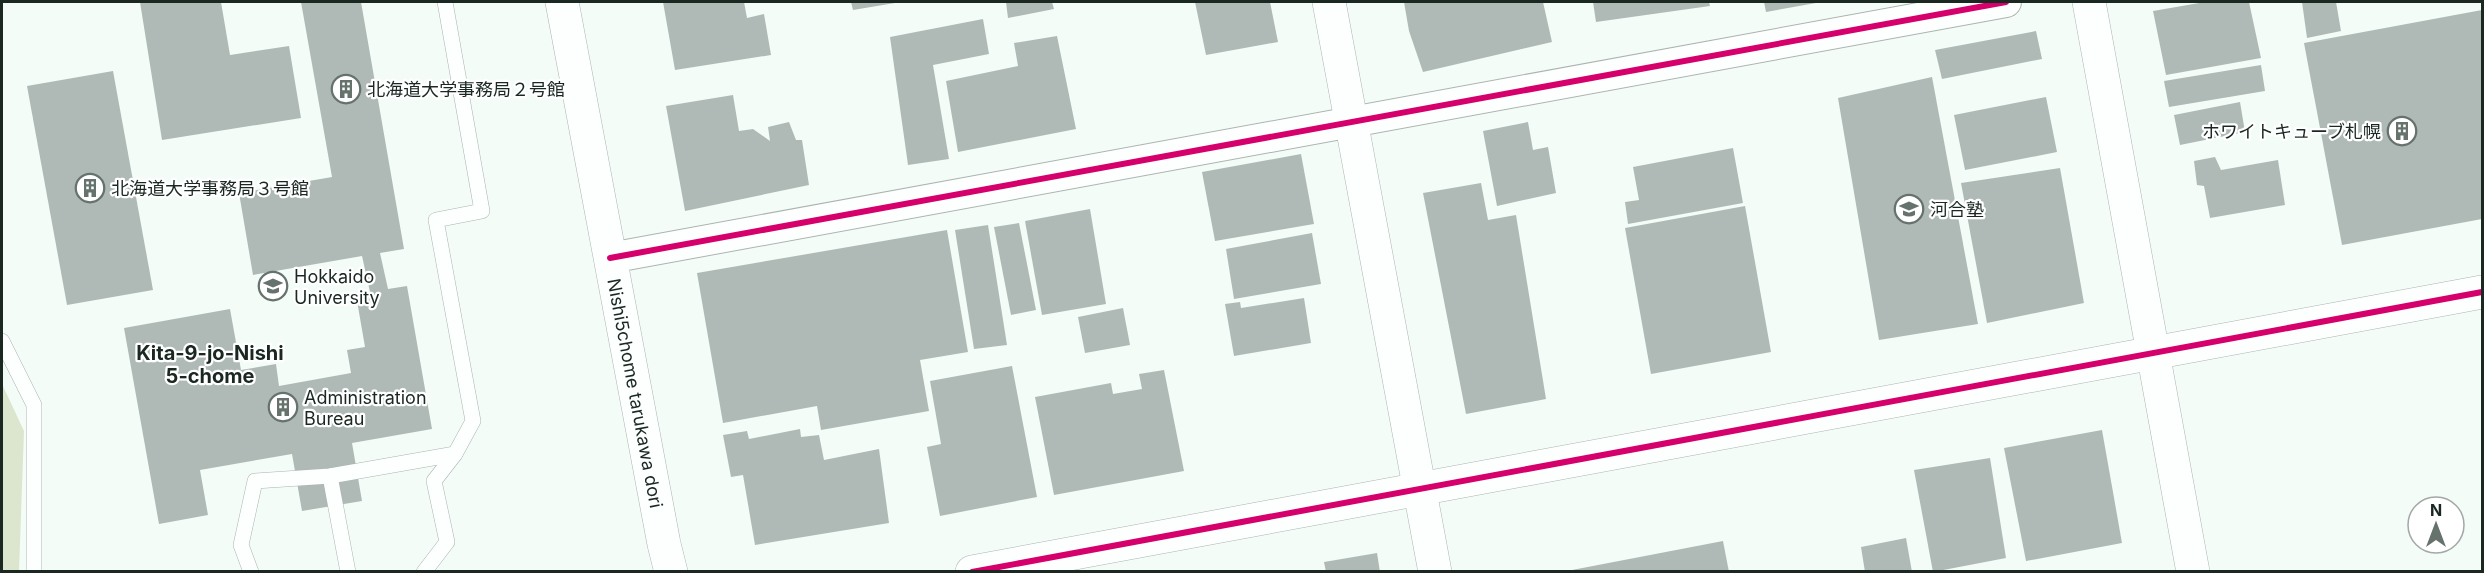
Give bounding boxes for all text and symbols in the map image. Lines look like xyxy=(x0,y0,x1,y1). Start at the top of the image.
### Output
building icon: 北海道大学事務局２号館 xyxy=(330,73,362,105)
place label: 北海道大学事務局２号館 xyxy=(367,79,565,100)
building icon: ホワイトキューブ札幌 xyxy=(2386,115,2418,147)
place label: ホワイトキューブ札幌 xyxy=(2202,121,2381,142)
building icon: 北海道大学事務局３号館 xyxy=(74,172,106,204)
place label: 北海道大学事務局３号館 xyxy=(111,178,309,199)
school or university icon: 河合塾 xyxy=(1893,193,1925,225)
place label: 河合塾 xyxy=(1930,199,1984,220)
place label: Hokkaido University xyxy=(294,266,380,308)
school or university icon: Hokkaido University xyxy=(257,270,289,302)
street label: Nishi5chome tarukawa dori xyxy=(604,277,667,510)
district label: Kita-9-jo-Nishi 5-chome xyxy=(136,341,284,388)
place label: Administration Bureau xyxy=(304,387,427,429)
building icon: Administration Bureau xyxy=(267,391,299,423)
north arrow xyxy=(2406,495,2466,555)
text: N xyxy=(2430,500,2442,520)

